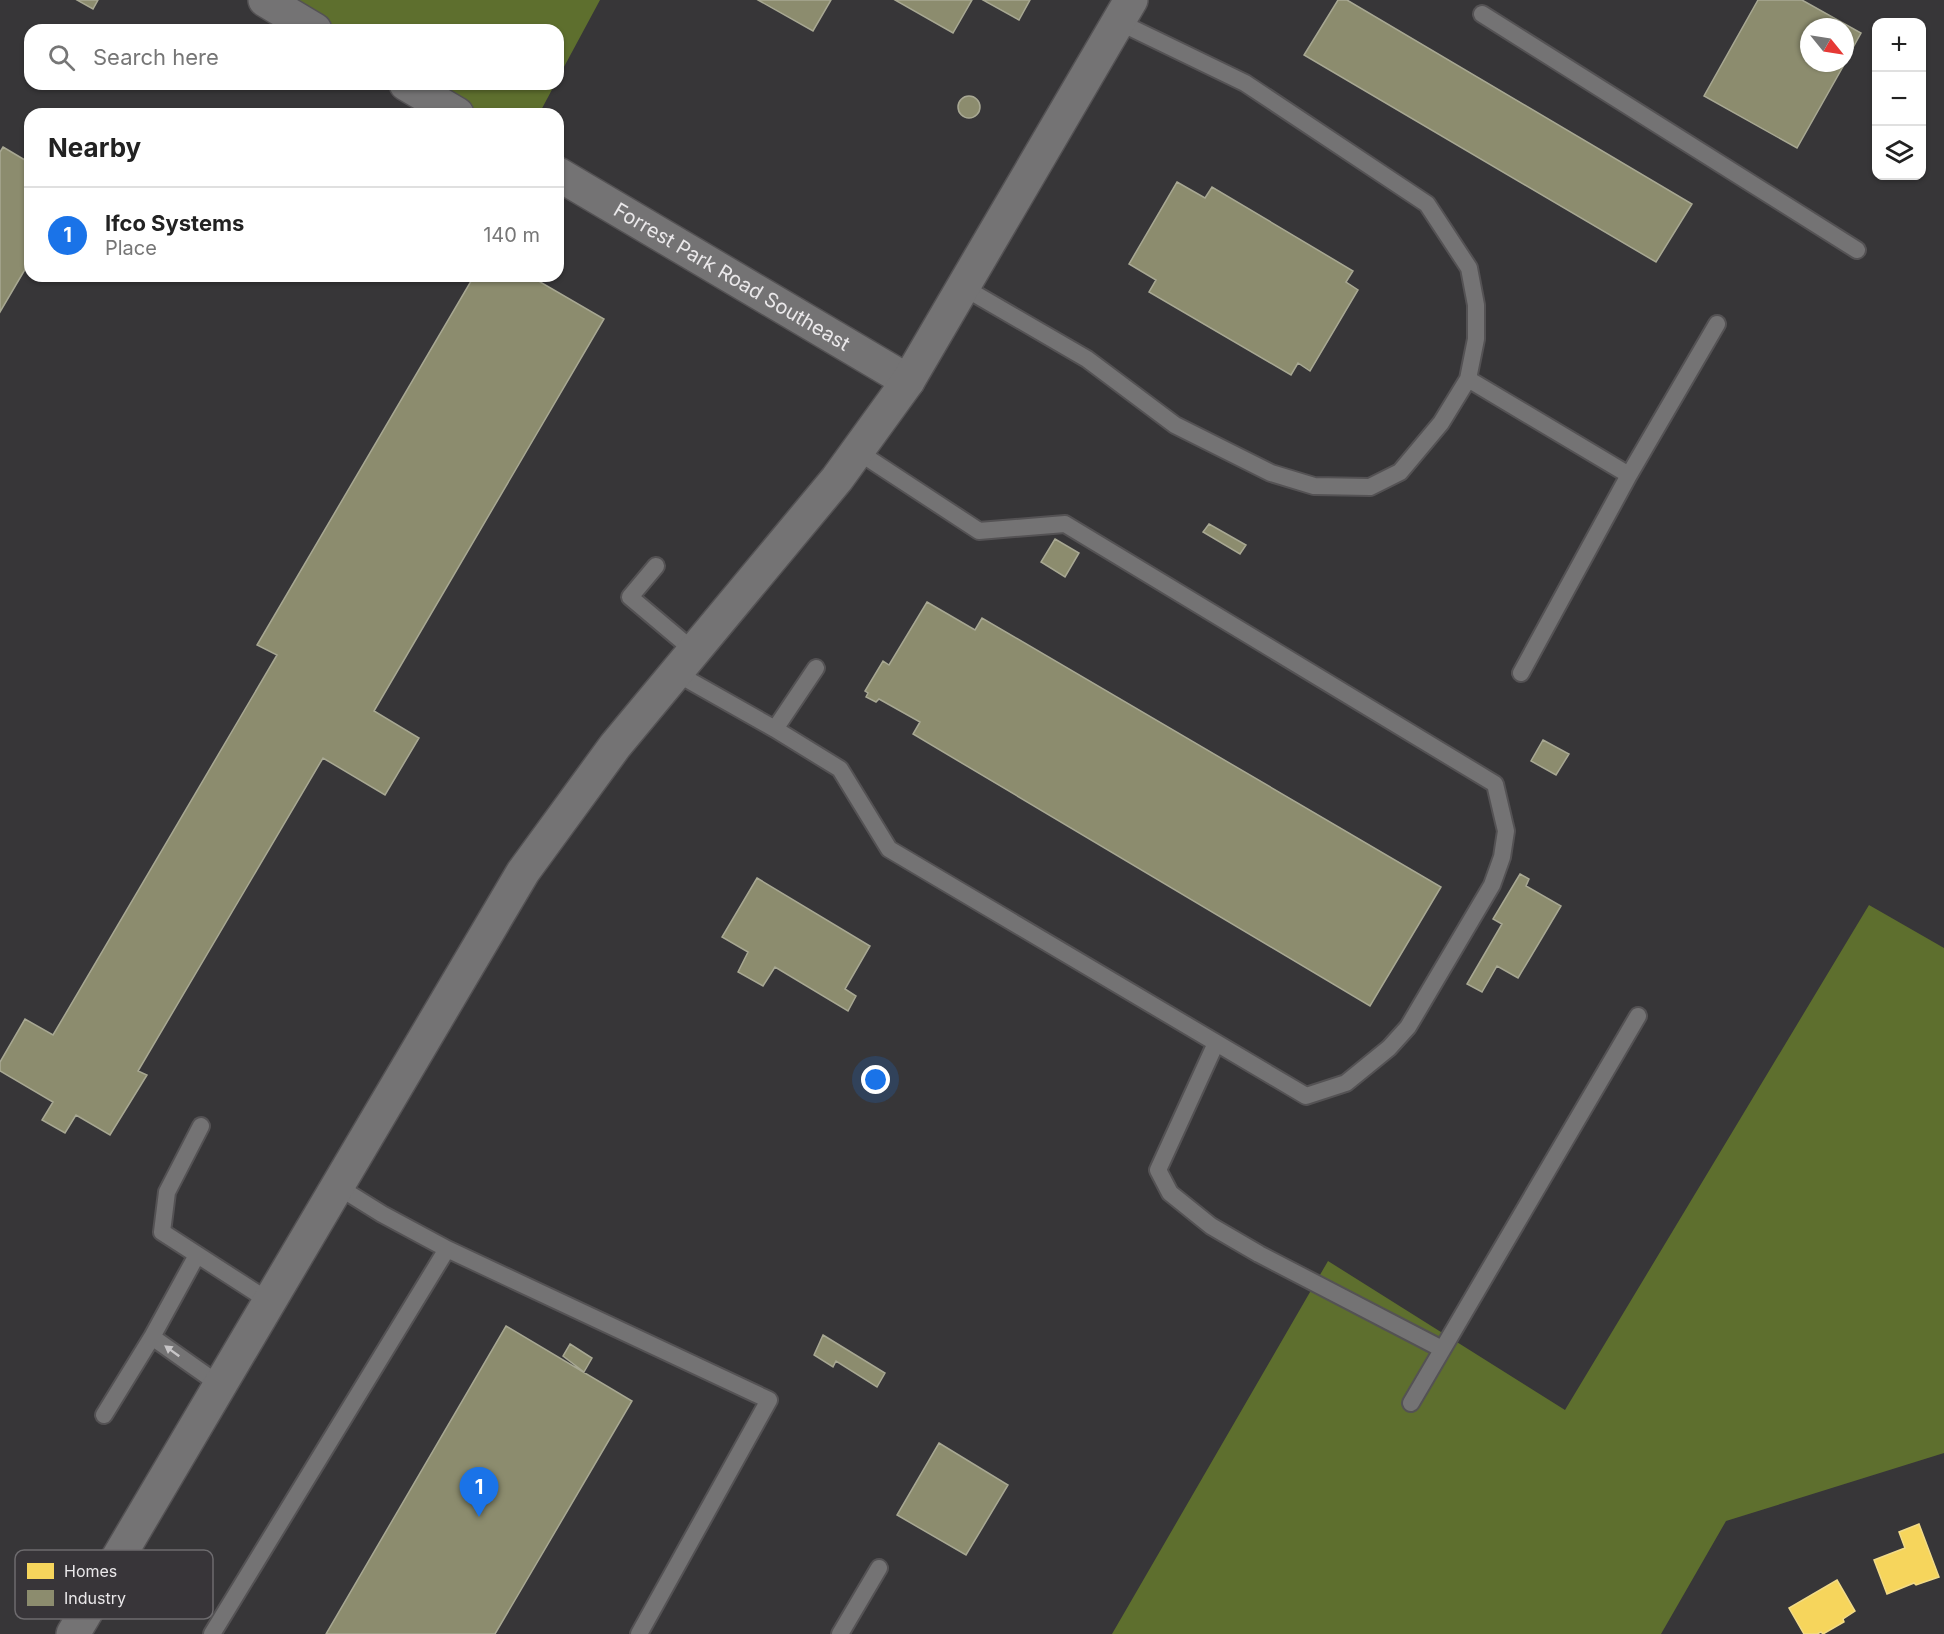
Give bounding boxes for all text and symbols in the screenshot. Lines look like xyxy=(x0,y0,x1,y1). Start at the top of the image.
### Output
north arrow xyxy=(1800,18,1854,72)
map controls xyxy=(1872,18,1926,180)
button: + xyxy=(1872,18,1926,72)
search box xyxy=(24,24,564,90)
icon: search xyxy=(45,41,78,74)
text: Search here xyxy=(93,44,219,70)
button: − xyxy=(1872,72,1926,126)
button: layers xyxy=(1872,126,1926,180)
text: Nearby xyxy=(48,132,141,163)
street label: Forrest Park Road Southeast xyxy=(610,198,855,356)
text: Ifco Systems xyxy=(105,210,244,236)
text: 1 xyxy=(63,223,72,247)
text: 140 m xyxy=(483,223,540,247)
text: Place xyxy=(105,236,157,260)
your location xyxy=(861,1065,890,1094)
one-way arrow xyxy=(165,1345,181,1357)
pin: 1 xyxy=(460,1468,498,1517)
legend xyxy=(15,1550,213,1619)
text: Homes xyxy=(64,1561,117,1581)
text: Industry xyxy=(64,1588,126,1608)

